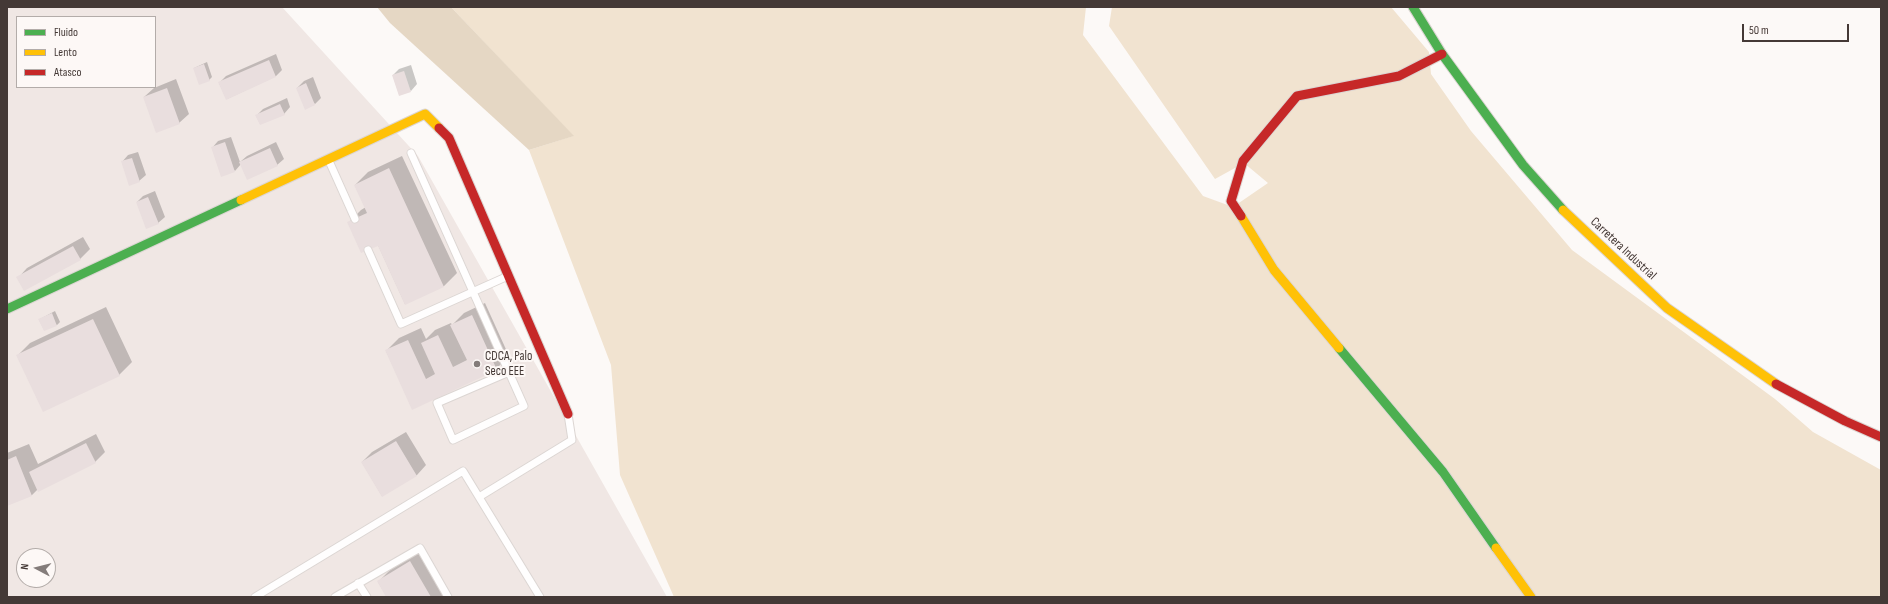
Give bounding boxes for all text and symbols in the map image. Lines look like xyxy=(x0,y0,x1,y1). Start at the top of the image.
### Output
legend xyxy=(16,16,156,88)
scale bar xyxy=(1744,16,1851,42)
text: 50 m xyxy=(1749,23,1769,38)
text: Fluido xyxy=(54,25,78,40)
text: Lento xyxy=(54,45,77,60)
text: Atasco xyxy=(54,65,81,80)
street label: Carretera Industrial xyxy=(1587,214,1659,284)
place label: CDCA, Palo Seco EEE xyxy=(485,349,532,380)
marker: CDCA, Palo Seco EEE xyxy=(472,359,482,369)
north arrow xyxy=(16,548,56,588)
text: N xyxy=(18,563,31,570)

